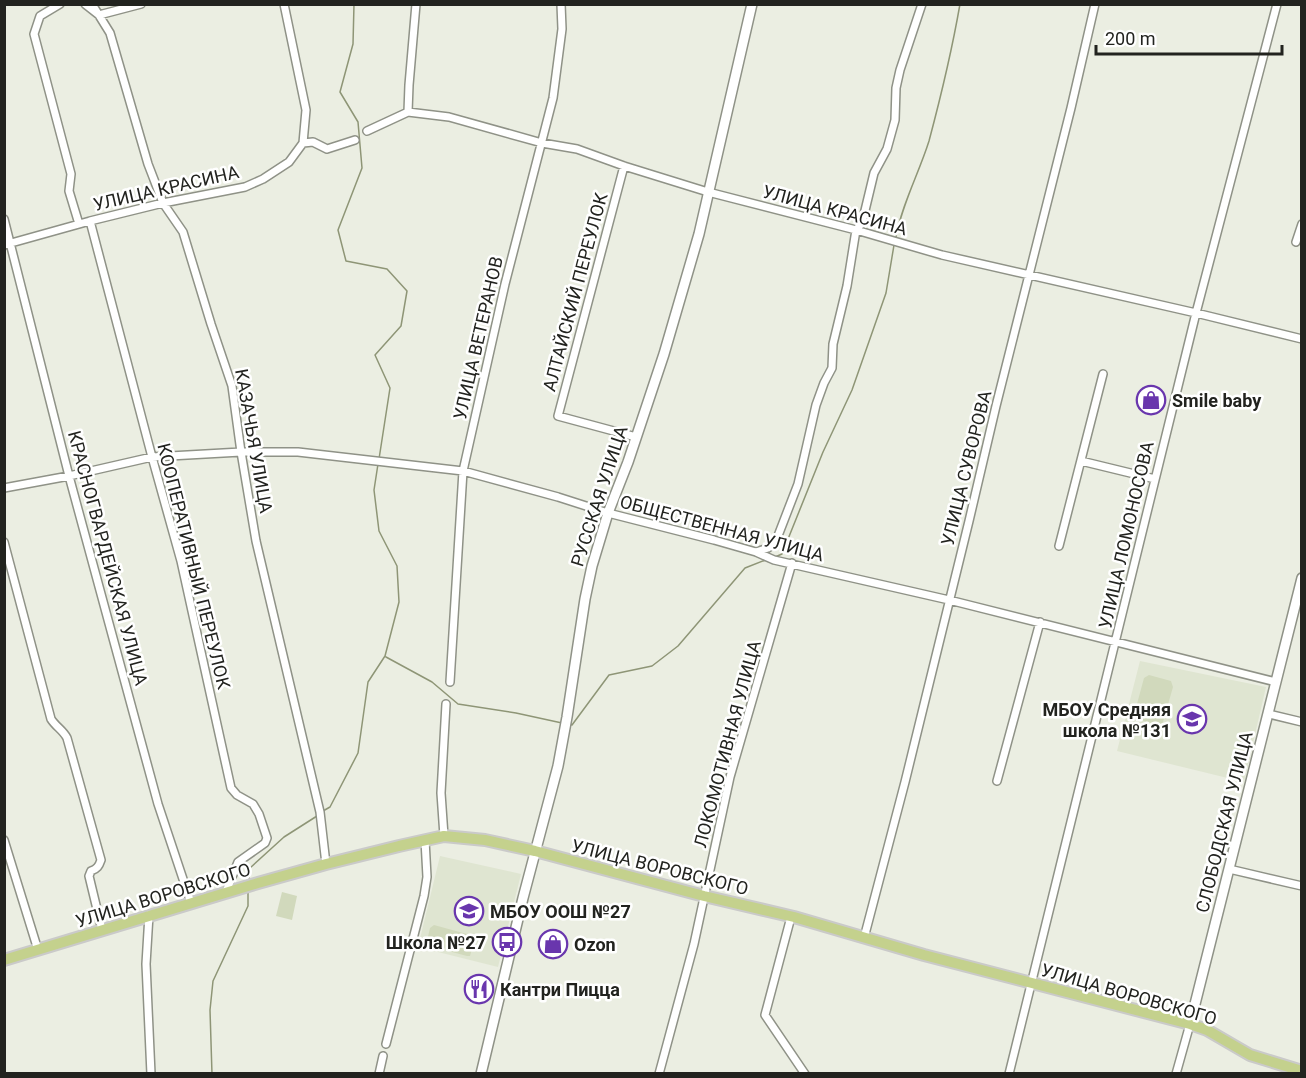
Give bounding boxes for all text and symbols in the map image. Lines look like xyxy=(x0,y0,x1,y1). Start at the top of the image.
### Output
scale bar xyxy=(1096,18,1282,56)
text: 200 m xyxy=(1105,28,1156,49)
street label: УЛИЦА КРАСИНА xyxy=(91,161,241,215)
street label: УЛИЦА КРАСИНА xyxy=(761,181,910,239)
street label: АЛТАЙСКИЙ ПЕРЕУЛОК xyxy=(538,190,612,394)
street label: УЛИЦА ВЕТЕРАНОВ xyxy=(449,254,507,422)
street label: КАЗАЧЬЯ УЛИЦА xyxy=(231,367,277,515)
shop icon: Smile baby xyxy=(1135,384,1167,416)
street label: УЛИЦА СУВОРОВА xyxy=(937,388,996,548)
place label: Smile baby xyxy=(1172,390,1262,411)
street label: РУССКАЯ УЛИЦА xyxy=(566,423,632,569)
street label: КРАСНОГВАРДЕЙСКАЯ УЛИЦА xyxy=(64,428,152,688)
street label: УЛИЦА ЛОМОНОСОВА xyxy=(1094,439,1158,631)
street label: КООПЕРАТИВНЫЙ ПЕРЕУЛОК xyxy=(153,441,235,692)
street label: ОБЩЕСТВЕННАЯ УЛИЦА xyxy=(618,491,826,565)
street label: ЛОКОМОТИВНАЯ УЛИЦА xyxy=(689,638,765,850)
place label: МБОУ Средняя школа №131 xyxy=(1043,699,1171,741)
school or university icon: МБОУ Средняя школа №131 xyxy=(1176,703,1208,735)
street label: СЛОБОДСКАЯ УЛИЦА xyxy=(1191,729,1257,915)
street label: УЛИЦА ВОРОВСКОГО xyxy=(569,835,751,899)
street label: УЛИЦА ВОРОВСКОГО xyxy=(73,858,253,932)
school or university icon: МБОУ ООШ №27 xyxy=(453,895,485,927)
place label: МБОУ ООШ №27 xyxy=(490,901,631,922)
bus stop icon: Школа №27 xyxy=(491,926,523,958)
shop icon: Ozon xyxy=(537,928,569,960)
place label: Школа №27 xyxy=(386,932,486,953)
place label: Ozon xyxy=(574,934,616,955)
street label: УЛИЦА ВОРОВСКОГО xyxy=(1039,959,1219,1029)
restaurant icon: Кантри Пицца xyxy=(463,973,495,1005)
place label: Кантри Пицца xyxy=(500,979,620,1000)

